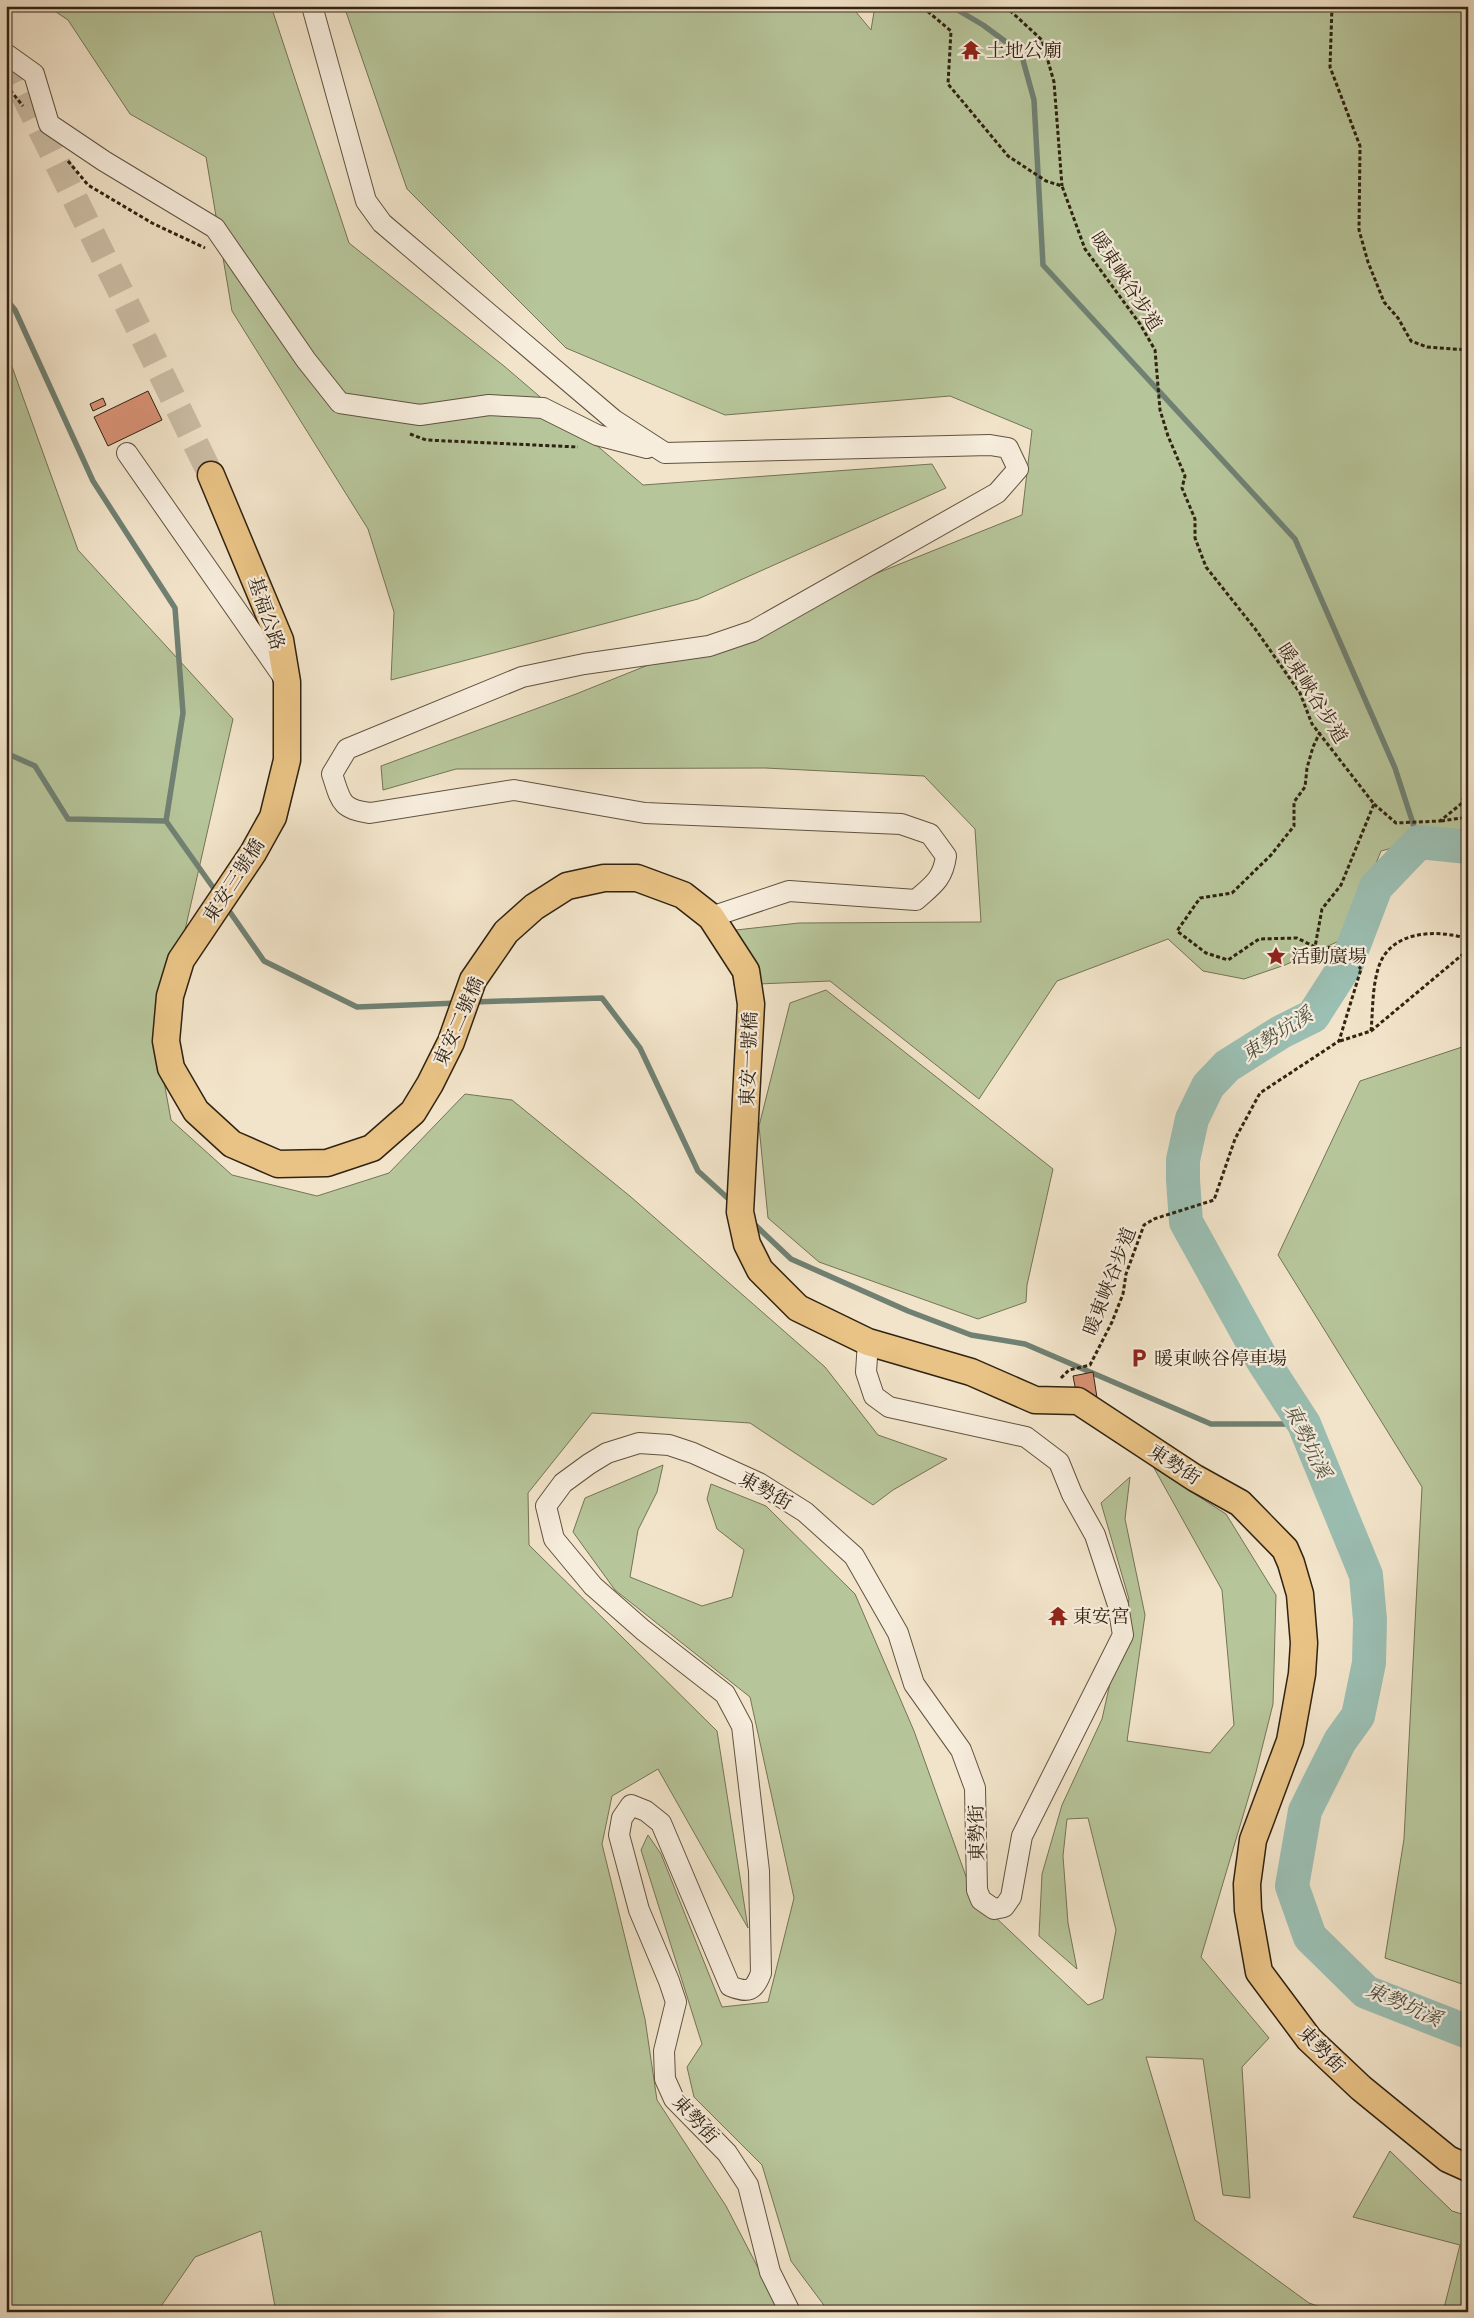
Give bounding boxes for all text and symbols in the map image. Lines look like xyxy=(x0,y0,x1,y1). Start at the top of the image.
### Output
temple icon: 土地公廟 xyxy=(960,39,982,61)
place label: 土地公廟 xyxy=(986,39,1062,66)
street label: 暖東峽谷步道 xyxy=(1083,227,1167,338)
street label: 基福公路 xyxy=(239,573,290,654)
street label: 暖東峽谷步道 xyxy=(1269,639,1353,750)
street label: 東安三號橋 xyxy=(198,834,272,929)
place icon: 活動廣場 xyxy=(1265,945,1287,967)
place label: 活動廣場 xyxy=(1291,945,1367,972)
street label: 東安二號橋 xyxy=(429,973,492,1071)
water label: 東勢坑溪 xyxy=(1237,1001,1321,1070)
street label: 東安一號橋 xyxy=(735,1011,766,1107)
street label: 暖東峽谷步道 xyxy=(1078,1224,1144,1340)
parking icon: 暖東峽谷停車場 xyxy=(1128,1347,1150,1369)
place label: 暖東峽谷停車場 xyxy=(1154,1347,1287,1374)
water label: 東勢坑溪 xyxy=(1275,1400,1337,1486)
street label: 東勢街 xyxy=(1142,1439,1205,1493)
street label: 東勢街 xyxy=(733,1467,796,1518)
temple icon: 東安宮 xyxy=(1047,1605,1069,1627)
place label: 東安宮 xyxy=(1073,1605,1130,1632)
street label: 東勢街 xyxy=(965,1804,992,1862)
water label: 東勢坑溪 xyxy=(1361,1977,1447,2037)
street label: 東勢街 xyxy=(1291,2021,1350,2081)
street label: 東勢街 xyxy=(665,2090,723,2151)

